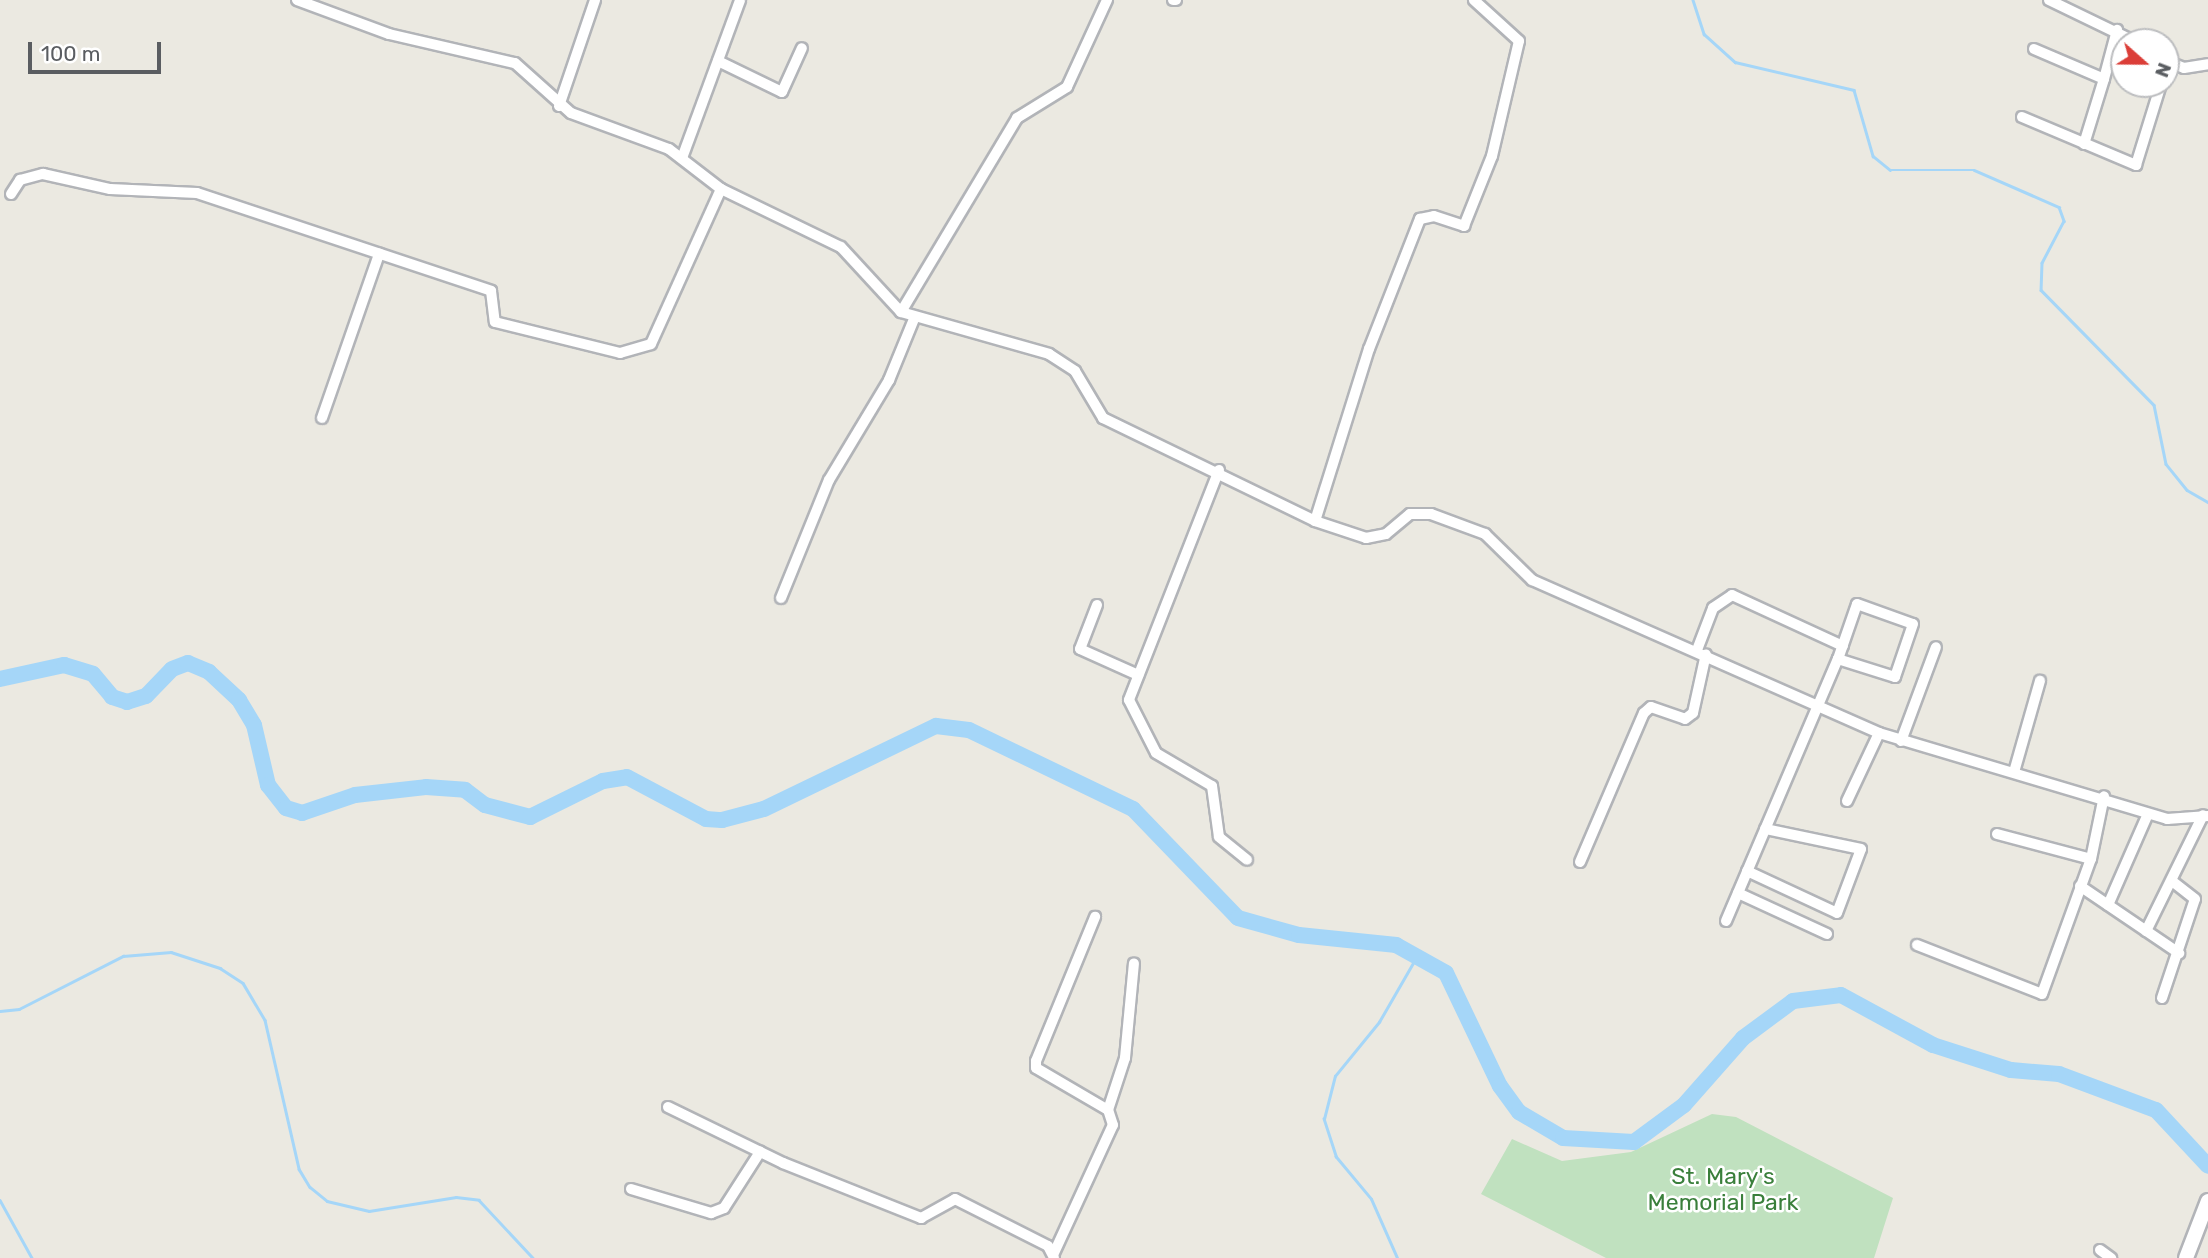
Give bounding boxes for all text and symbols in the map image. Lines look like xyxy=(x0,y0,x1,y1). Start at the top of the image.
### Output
scale bar xyxy=(32,28,164,72)
north arrow xyxy=(2110,28,2180,98)
text: 100 m xyxy=(41,41,100,66)
text: N xyxy=(2150,59,2176,80)
park label: St. Mary's Memorial Park xyxy=(1648,1162,1798,1216)

